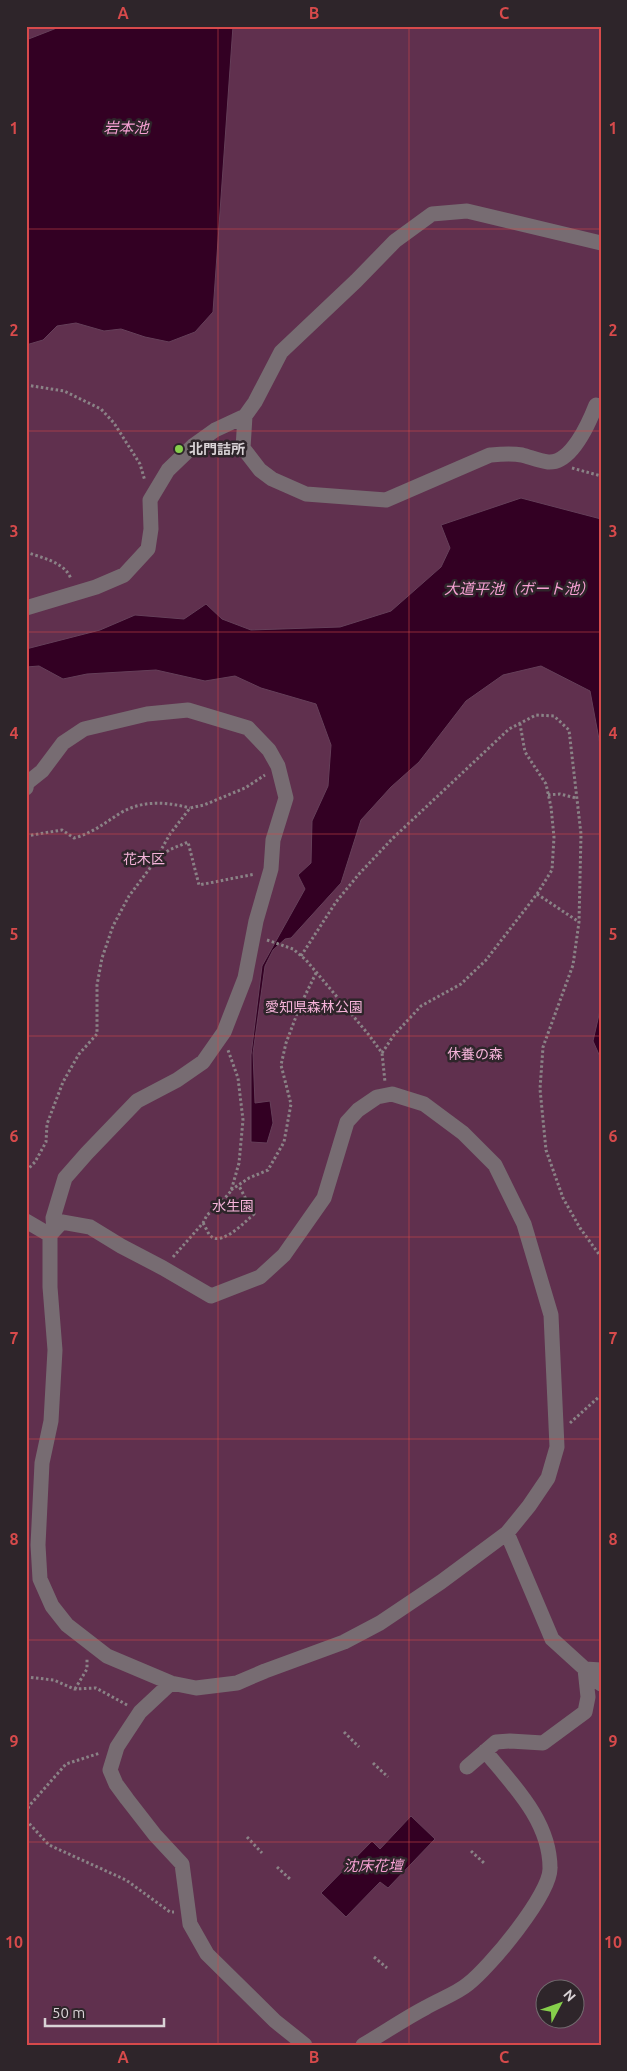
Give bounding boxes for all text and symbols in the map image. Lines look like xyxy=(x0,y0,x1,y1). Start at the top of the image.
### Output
text: A xyxy=(117,4,129,22)
text: B xyxy=(309,4,319,22)
text: C xyxy=(499,4,509,22)
text: 1 xyxy=(9,119,19,137)
water label: 岩本池 xyxy=(103,119,150,136)
text: 1 xyxy=(608,119,618,137)
text: 2 xyxy=(9,321,19,339)
text: 2 xyxy=(608,321,618,339)
place label: 北門詰所 xyxy=(189,441,245,457)
marker: 北門詰所 xyxy=(173,443,185,455)
text: 3 xyxy=(9,522,19,540)
text: 3 xyxy=(608,522,618,540)
water label: 大道平池（ボート池） xyxy=(444,580,594,597)
text: 4 xyxy=(9,724,19,742)
text: 4 xyxy=(608,724,618,742)
park label: 花木区 xyxy=(123,851,165,867)
text: 5 xyxy=(9,925,19,943)
text: 5 xyxy=(608,925,618,943)
park label: 愛知県森林公園 xyxy=(265,999,363,1015)
park label: 休養の森 xyxy=(447,1046,503,1062)
text: 6 xyxy=(9,1127,19,1145)
text: 6 xyxy=(608,1127,618,1145)
park label: 水生園 xyxy=(212,1198,254,1214)
text: 7 xyxy=(9,1329,19,1347)
text: 7 xyxy=(608,1329,618,1347)
text: 8 xyxy=(9,1530,19,1548)
text: 8 xyxy=(608,1530,618,1548)
text: 9 xyxy=(9,1732,19,1750)
text: 9 xyxy=(608,1732,618,1750)
water label: 沈床花壇 xyxy=(343,1857,406,1874)
text: 10 xyxy=(5,1933,23,1951)
text: 10 xyxy=(604,1933,622,1951)
north arrow xyxy=(534,1978,584,2028)
text: N xyxy=(560,1986,579,2005)
scale bar xyxy=(45,1996,164,2028)
text: 50 m xyxy=(52,2004,85,2021)
text: A xyxy=(117,2048,129,2066)
text: B xyxy=(309,2048,319,2066)
text: C xyxy=(499,2048,509,2066)

